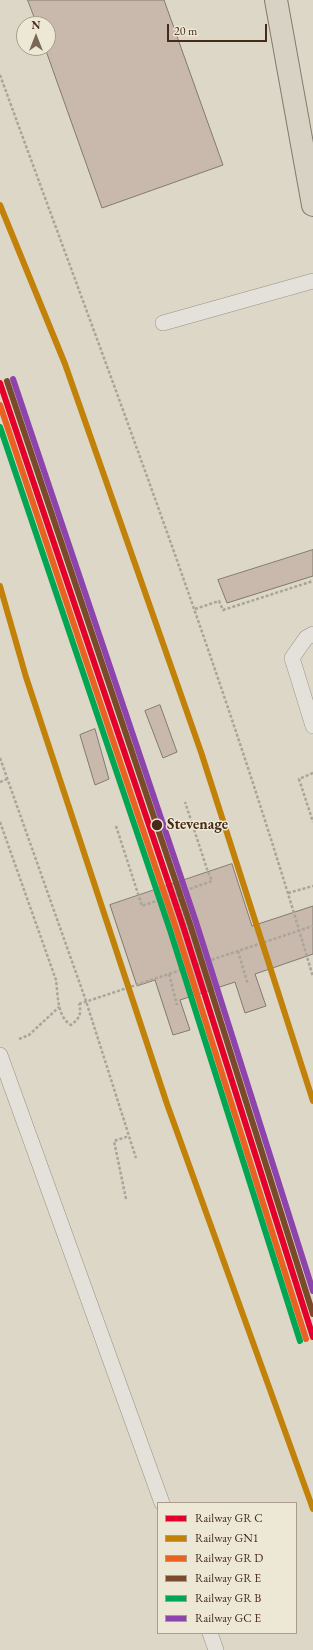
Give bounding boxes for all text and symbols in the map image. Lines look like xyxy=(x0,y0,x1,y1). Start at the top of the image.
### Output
north arrow xyxy=(16,16,56,56)
scale bar xyxy=(169,16,269,42)
text: N xyxy=(32,18,40,32)
text: 20 m xyxy=(174,23,197,39)
place label: Stevenage xyxy=(167,816,228,834)
marker: Stevenage xyxy=(150,818,164,832)
legend xyxy=(157,1502,297,1634)
text: Railway GR C xyxy=(195,1510,263,1526)
text: Railway GN1 xyxy=(195,1530,259,1546)
text: Railway GR D xyxy=(195,1550,263,1566)
text: Railway GR E xyxy=(195,1570,261,1586)
text: Railway GR B xyxy=(195,1590,261,1606)
text: Railway GC E xyxy=(195,1610,261,1626)

